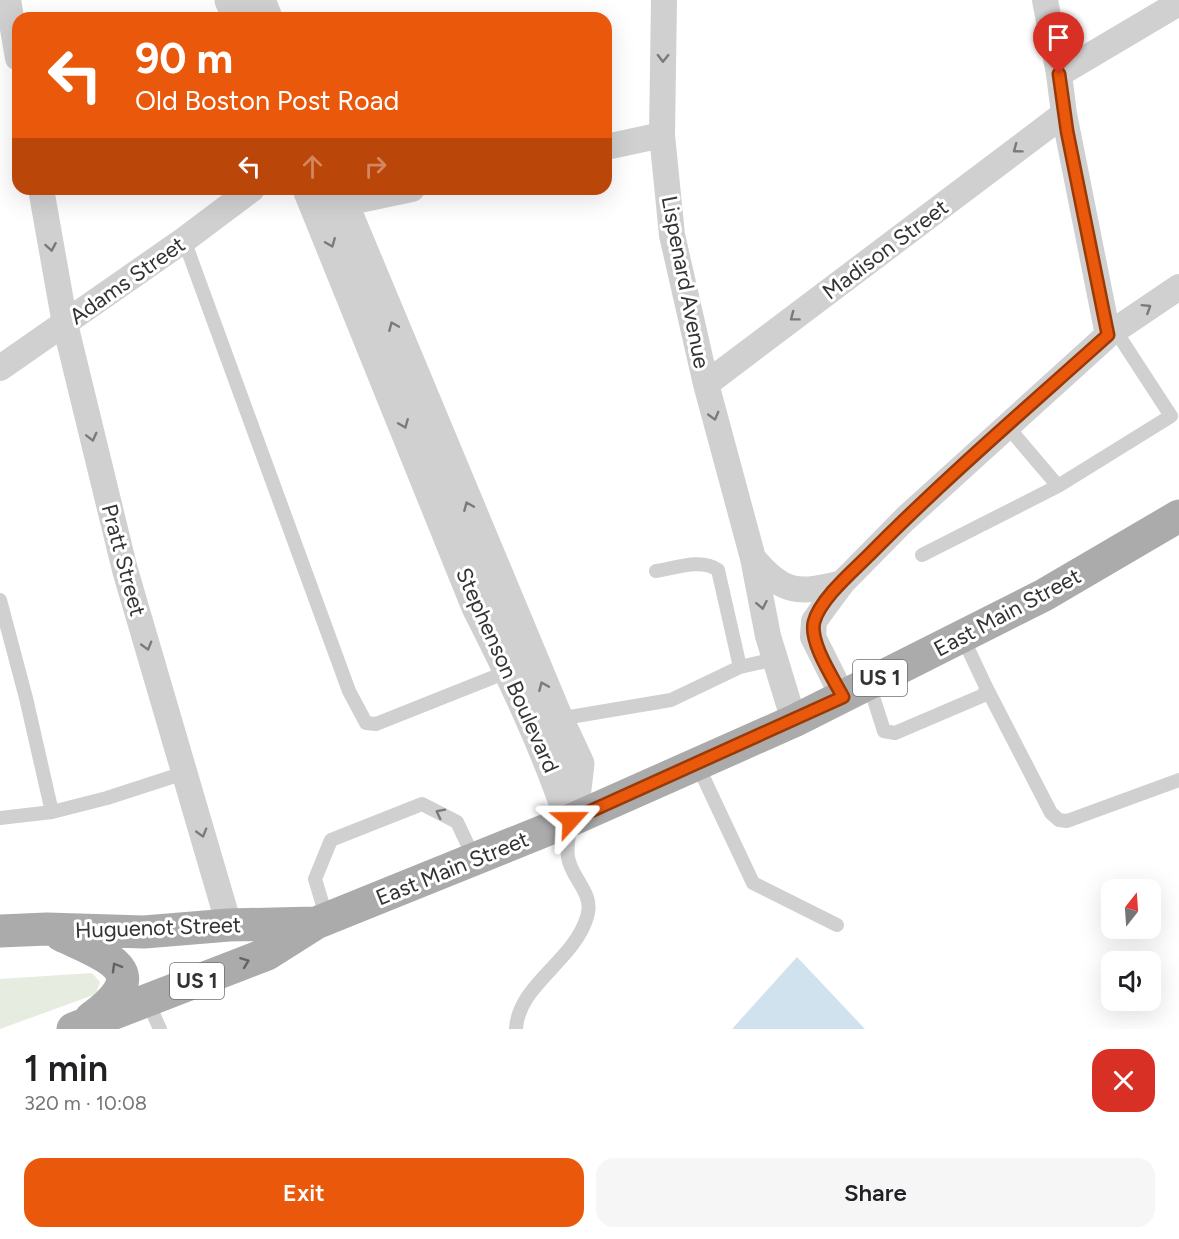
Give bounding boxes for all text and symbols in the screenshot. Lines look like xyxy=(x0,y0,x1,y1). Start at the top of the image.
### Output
pin xyxy=(1033,12,1084,74)
icon: arrive xyxy=(1042,21,1075,54)
text: 90 m xyxy=(135,33,233,84)
icon: left xyxy=(36,36,114,114)
one-way arrow xyxy=(657,54,669,63)
text: Old Boston Post Road xyxy=(135,84,399,117)
one-way arrow xyxy=(1013,142,1024,153)
icon: left xyxy=(233,150,266,183)
icon: ahead xyxy=(296,150,329,183)
icon: right xyxy=(359,150,392,183)
street label: Lispenard Avenue xyxy=(656,193,716,371)
street label: Madison Street xyxy=(817,193,953,305)
street label: Adams Street xyxy=(64,231,190,330)
one-way arrow xyxy=(324,237,336,248)
one-way arrow xyxy=(44,241,57,251)
one-way arrow xyxy=(1141,303,1151,315)
one-way arrow xyxy=(790,310,801,321)
one-way arrow xyxy=(388,321,400,332)
one-way arrow xyxy=(707,411,720,421)
one-way arrow xyxy=(397,418,409,429)
one-way arrow xyxy=(85,432,98,442)
street label: Pratt Street xyxy=(96,501,151,619)
one-way arrow xyxy=(463,501,475,512)
street label: East Main Street xyxy=(929,562,1085,663)
street label: Stephenson Boulevard xyxy=(450,563,565,777)
one-way arrow xyxy=(755,600,768,610)
one-way arrow xyxy=(140,640,152,651)
road number: US 1 xyxy=(853,660,907,696)
one-way arrow xyxy=(538,681,550,692)
position arrow xyxy=(539,788,603,852)
one-way arrow xyxy=(436,809,447,821)
street label: East Main Street xyxy=(372,826,533,911)
one-way arrow xyxy=(195,827,207,838)
north arrow xyxy=(1101,879,1161,939)
map controls xyxy=(1101,879,1161,1011)
street label: Huguenot Street xyxy=(74,911,242,944)
button: sound xyxy=(1101,951,1161,1011)
one-way arrow xyxy=(238,957,249,969)
one-way arrow xyxy=(112,963,123,973)
road number: US 1 xyxy=(170,963,224,999)
text: 1 min xyxy=(24,1047,108,1090)
button: close xyxy=(1092,1049,1155,1112)
text: 320 m · 10:08 xyxy=(24,1091,147,1115)
button: Exit xyxy=(24,1158,584,1227)
button: Share xyxy=(596,1158,1155,1227)

